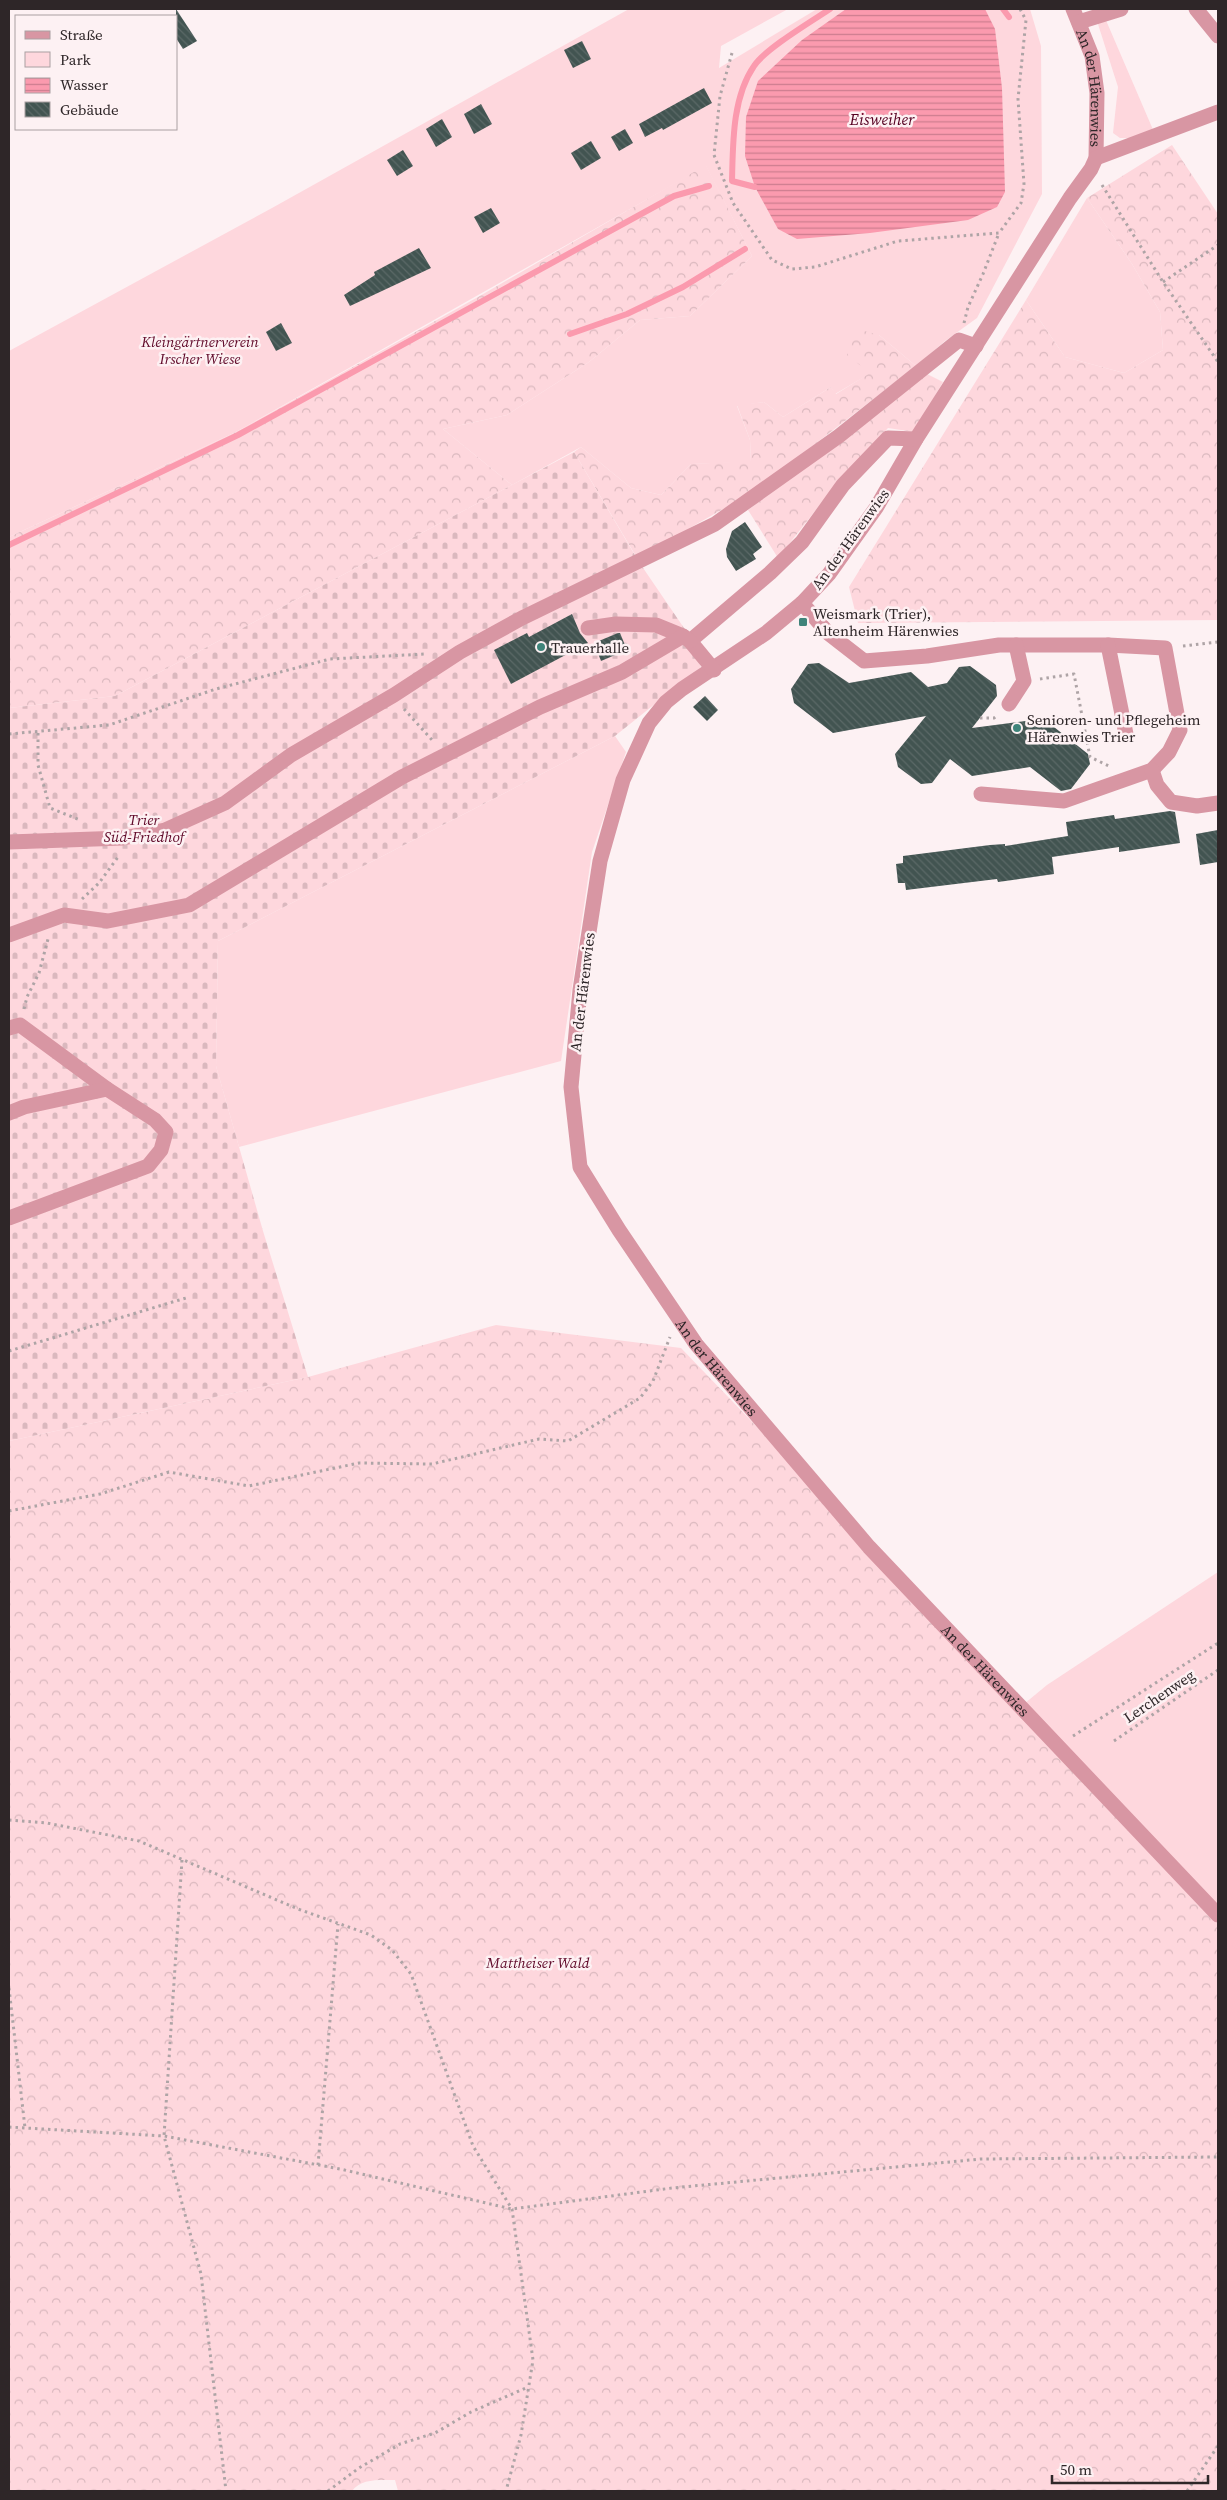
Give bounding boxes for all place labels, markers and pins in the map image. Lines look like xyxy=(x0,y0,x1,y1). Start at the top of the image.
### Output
place label: Weismark (Trier), Altenheim Härenwies xyxy=(813,603,959,641)
marker: Weismark (Trier), Altenheim Härenwies xyxy=(797,616,809,628)
place label: Trauerhalle xyxy=(551,637,629,658)
marker: Trauerhalle xyxy=(535,641,547,653)
place label: Senioren- und Pflegeheim Härenwies Trier xyxy=(1027,709,1201,747)
marker: Senioren- und Pflegeheim Härenwies Trier xyxy=(1011,722,1023,734)

